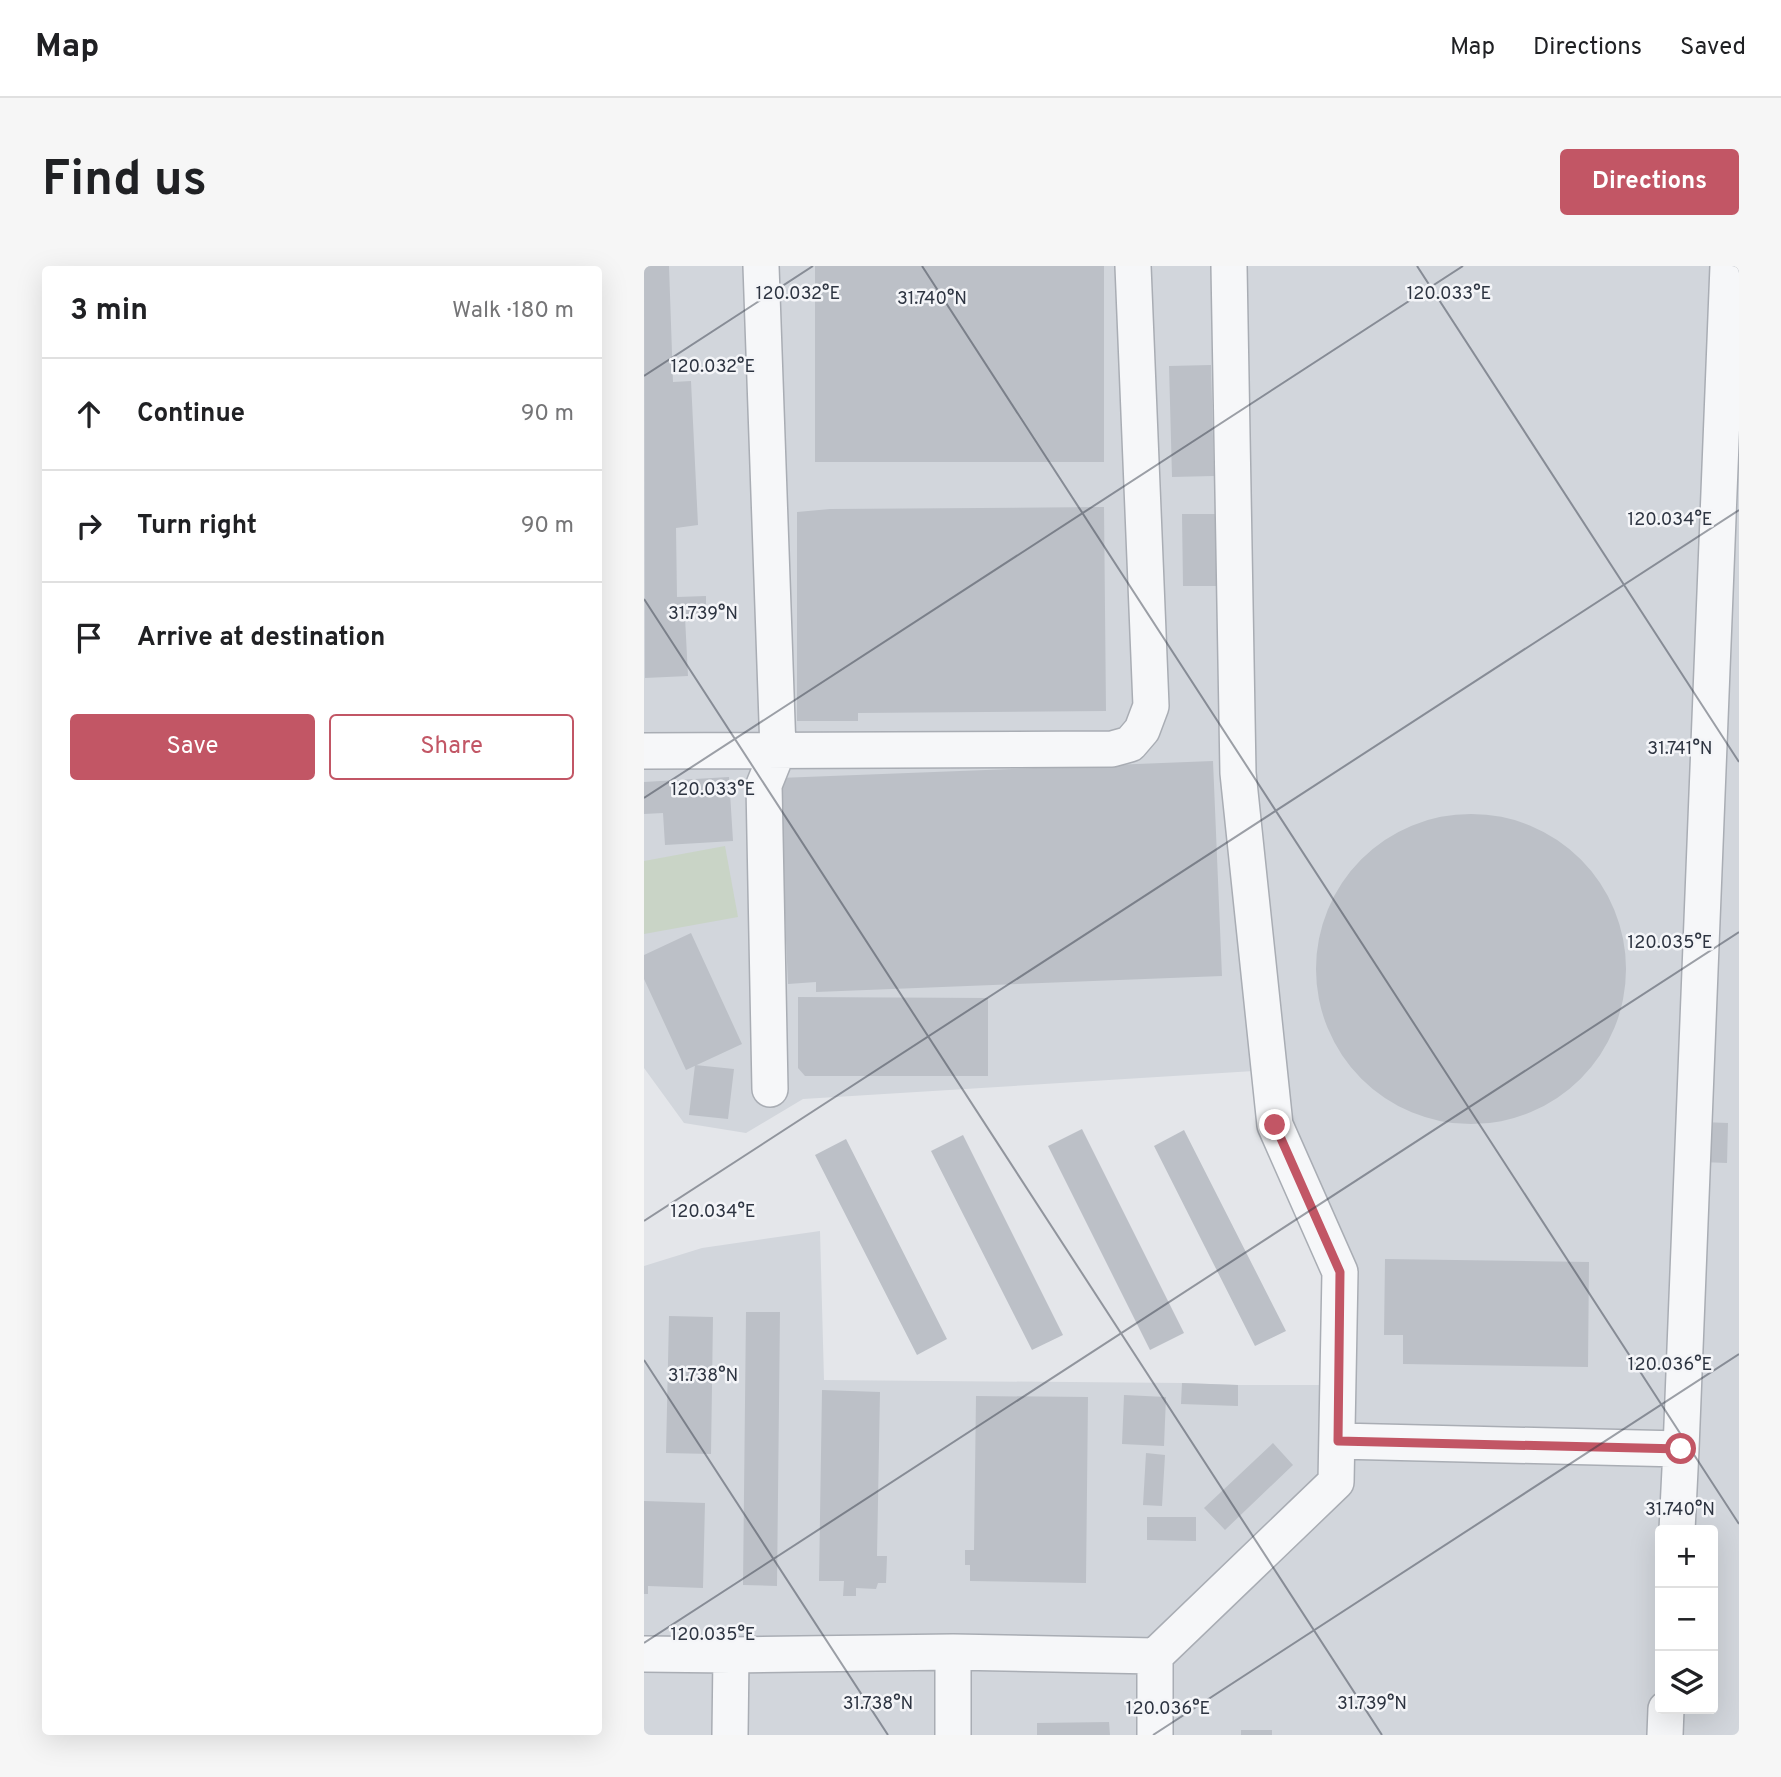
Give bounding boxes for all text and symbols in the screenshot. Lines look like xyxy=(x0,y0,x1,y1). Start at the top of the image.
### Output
text: Map xyxy=(35,27,99,69)
text: Map xyxy=(1450,33,1495,63)
text: Directions xyxy=(1533,33,1642,63)
text: Saved xyxy=(1680,33,1746,63)
button: Directions xyxy=(1560,149,1739,215)
text: Find us xyxy=(42,151,207,213)
text: 120.032°E xyxy=(756,283,840,306)
text: 120.033°E xyxy=(1407,283,1491,306)
text: 31.740°N xyxy=(897,288,967,311)
text: 3 min xyxy=(70,293,148,330)
text: Walk · 180 m xyxy=(452,297,574,326)
text: 120.032°E xyxy=(671,356,755,379)
icon: ahead xyxy=(70,395,108,433)
text: Continue xyxy=(137,398,245,431)
text: 90 m xyxy=(521,400,574,429)
icon: right xyxy=(70,507,108,545)
text: 120.034°E xyxy=(1627,509,1713,532)
text: Turn right xyxy=(137,510,257,543)
text: 90 m xyxy=(521,512,574,541)
text: 31.739°N xyxy=(668,603,738,626)
icon: arrive xyxy=(70,619,108,657)
text: Arrive at destination xyxy=(137,622,385,655)
button: Save xyxy=(70,714,315,780)
button: Share xyxy=(329,714,574,780)
text: 31.741°N xyxy=(1647,738,1713,761)
text: 120.033°E xyxy=(671,779,755,802)
text: 120.035°E xyxy=(1627,932,1713,955)
route end xyxy=(1259,1109,1290,1140)
text: 120.034°E xyxy=(670,1201,756,1224)
text: 120.036°E xyxy=(1628,1354,1712,1377)
text: 31.738°N xyxy=(668,1365,738,1388)
route start xyxy=(1665,1433,1696,1464)
text: 31.740°N xyxy=(1645,1499,1715,1522)
map controls xyxy=(1655,1525,1718,1714)
button: + xyxy=(1655,1525,1718,1588)
button: − xyxy=(1655,1588,1718,1651)
text: 120.035°E xyxy=(670,1624,756,1647)
button: layers xyxy=(1655,1651,1718,1714)
text: 31.738°N xyxy=(843,1693,913,1716)
text: 31.739°N xyxy=(1337,1693,1407,1716)
text: 120.036°E xyxy=(1126,1698,1210,1721)

